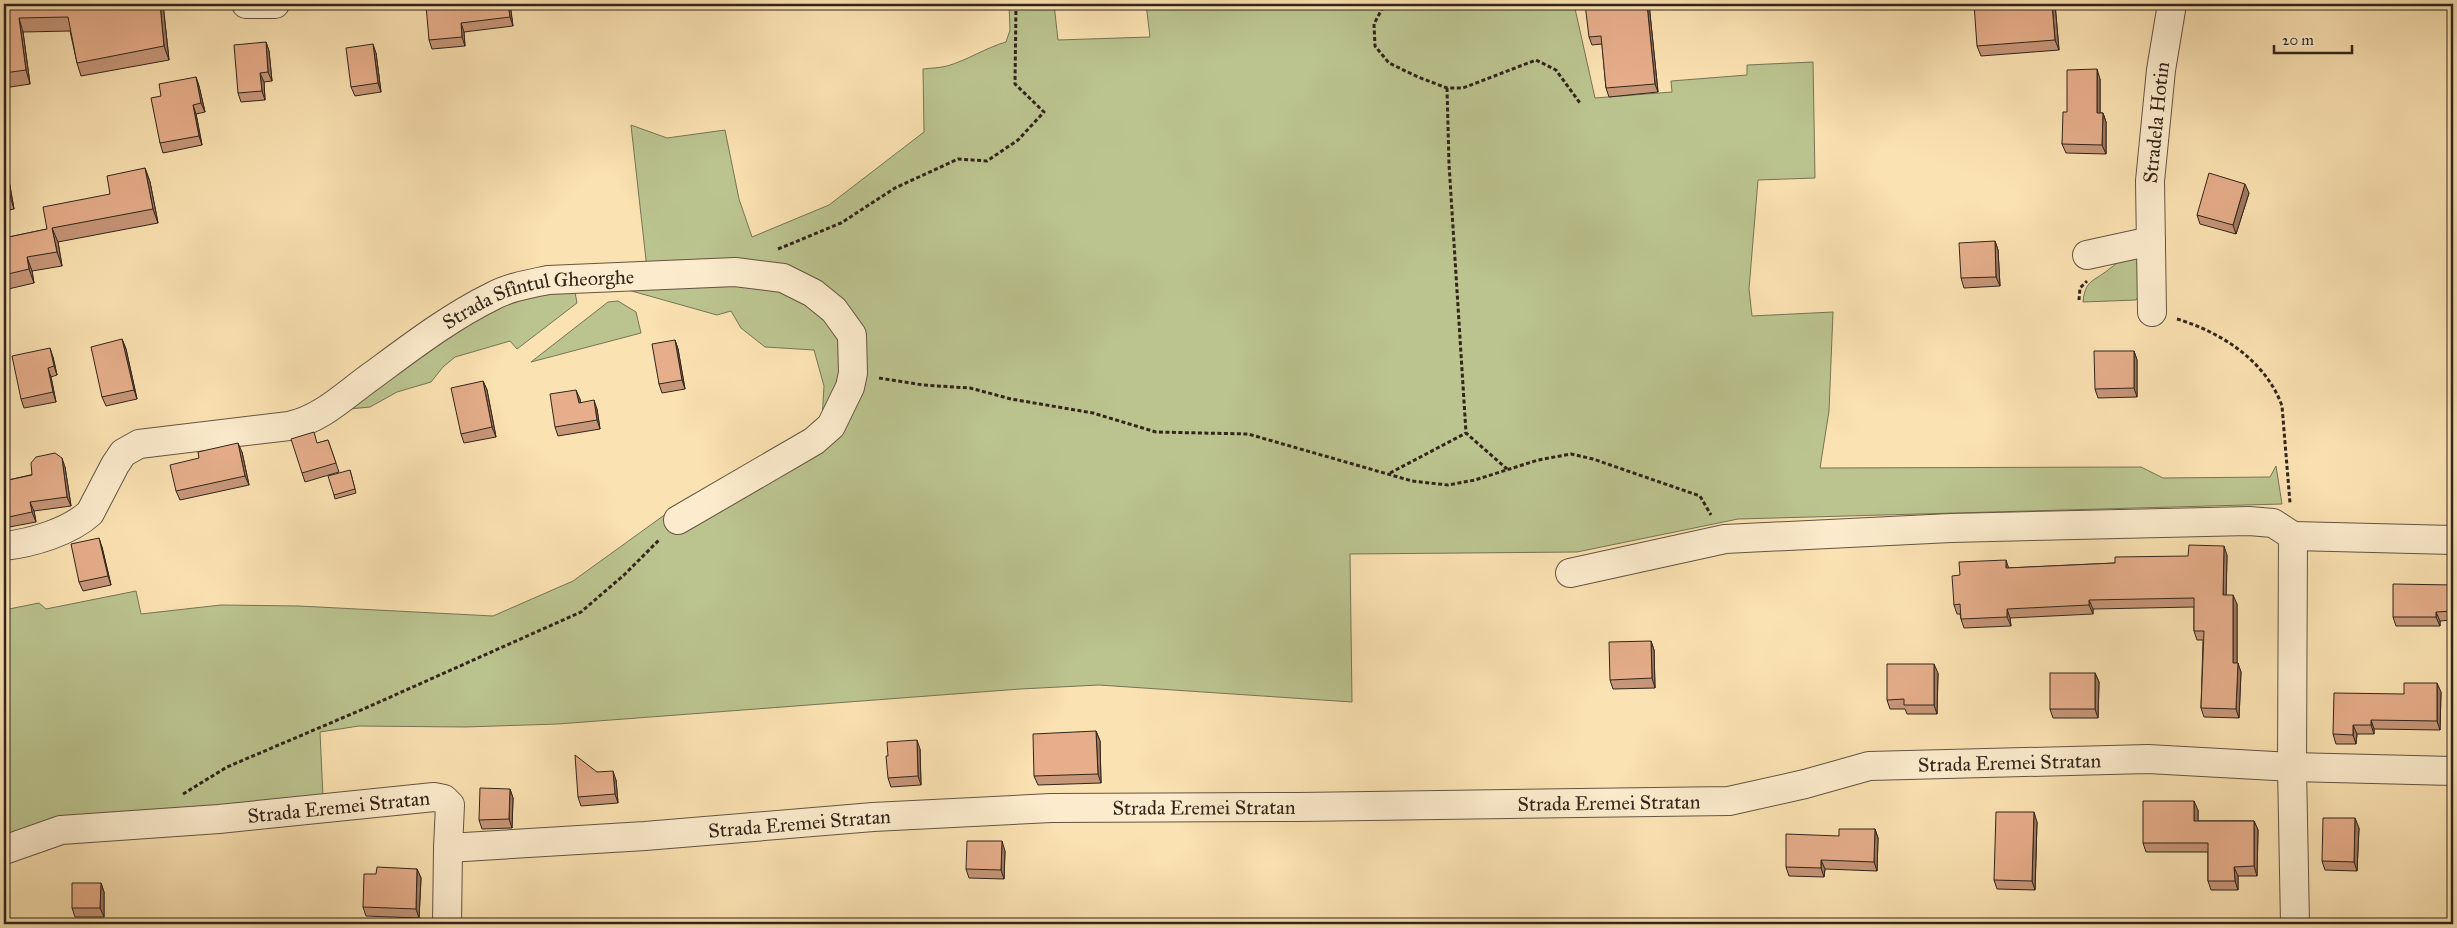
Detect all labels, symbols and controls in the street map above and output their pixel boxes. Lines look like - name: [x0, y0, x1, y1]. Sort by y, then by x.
- scale bar: [2274, 22, 2352, 54]
- text: 20 m: [2282, 31, 2314, 49]
- street label: Stradela Hotin: [2138, 60, 2174, 184]
- street label: Strada Sfîntul Gheorghe: [438, 264, 635, 334]
- street label: Strada Eremei Stratan: [1918, 748, 2102, 777]
- street label: Strada Eremei Stratan: [246, 785, 431, 828]
- street label: Strada Eremei Stratan: [1517, 789, 1701, 816]
- street label: Strada Eremei Stratan: [1112, 795, 1296, 820]
- street label: Strada Eremei Stratan: [707, 804, 892, 843]

